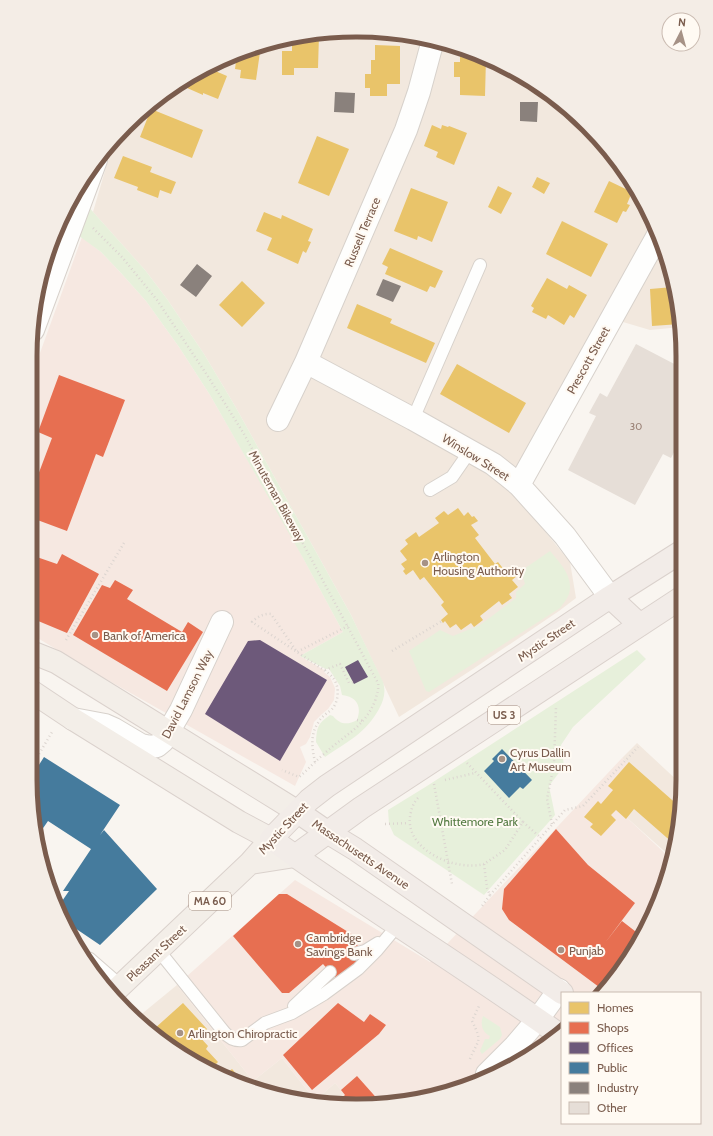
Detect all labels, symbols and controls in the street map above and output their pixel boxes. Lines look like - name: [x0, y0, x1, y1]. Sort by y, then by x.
- north arrow: [661, 12, 701, 52]
- text: N: [677, 15, 687, 29]
- street label: Russell Terrace: [341, 195, 383, 269]
- street label: Prescott Street: [563, 324, 613, 396]
- house number: 30: [630, 420, 642, 433]
- street label: Winslow Street: [439, 430, 513, 484]
- street label: Minuteman Bikeway: [246, 448, 308, 544]
- place label: Arlington Housing Authority: [433, 549, 524, 578]
- marker: Arlington Housing Authority: [420, 558, 430, 568]
- street label: Mystic Street: [514, 615, 578, 665]
- place label: Bank of America: [103, 628, 186, 643]
- marker: Bank of America: [90, 630, 100, 640]
- street label: David Lamson Way: [158, 647, 216, 741]
- road number: US 3: [488, 706, 520, 724]
- place label: Cyrus Dallin Art Museum: [510, 745, 572, 774]
- marker: Cyrus Dallin Art Museum: [497, 754, 507, 764]
- street label: Mystic Street: [255, 799, 311, 857]
- park label: Whittemore Park: [432, 814, 519, 829]
- street label: Massachusetts Avenue: [309, 816, 413, 892]
- road number: MA 60: [189, 892, 231, 910]
- street label: Pleasant Street: [123, 921, 189, 985]
- place label: Cambridge Savings Bank: [306, 930, 373, 959]
- marker: Cambridge Savings Bank: [293, 939, 303, 949]
- place label: Punjab: [569, 943, 604, 958]
- marker: Punjab: [556, 945, 566, 955]
- legend: [561, 992, 701, 1124]
- text: Homes: [597, 1000, 634, 1015]
- text: Shops: [597, 1020, 629, 1035]
- place label: Arlington Chiropractic: [188, 1026, 298, 1041]
- marker: Arlington Chiropractic: [175, 1028, 185, 1038]
- text: Offices: [597, 1040, 633, 1055]
- text: Public: [597, 1060, 628, 1075]
- text: Industry: [597, 1080, 638, 1095]
- text: Other: [597, 1100, 627, 1115]

